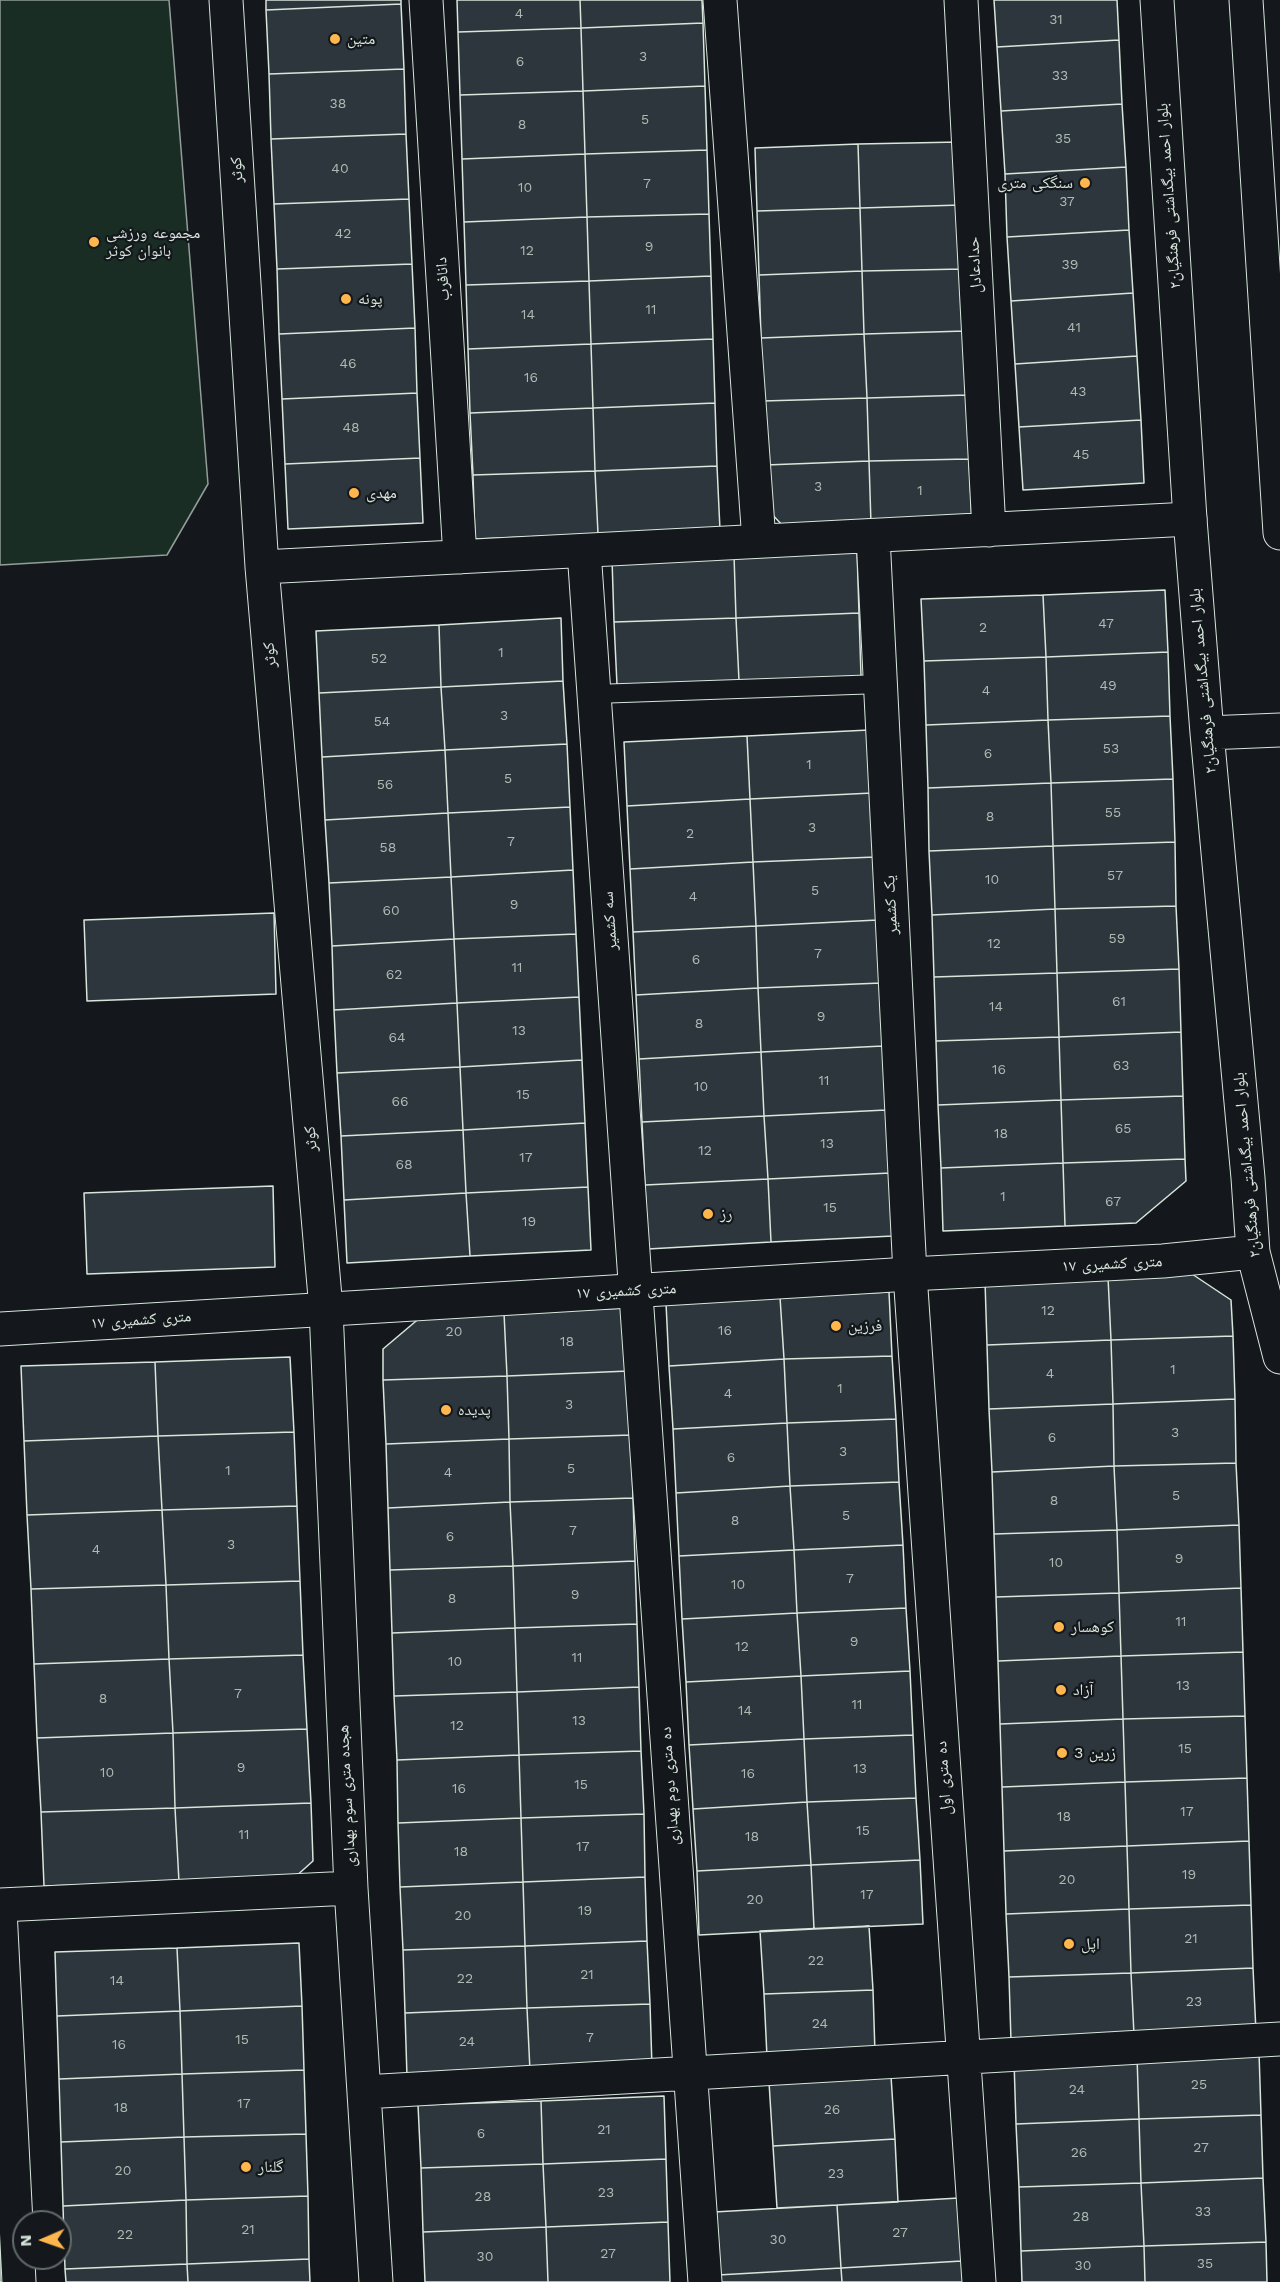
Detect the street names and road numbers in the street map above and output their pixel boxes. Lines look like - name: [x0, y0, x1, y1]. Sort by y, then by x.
- street label: بلوار احمد بیگداشتی فرهنگیان۲: [1153, 102, 1185, 290]
- street label: کوثر: [227, 156, 247, 184]
- street label: حدادعادل: [964, 236, 986, 294]
- street label: دانافرب: [432, 256, 454, 302]
- street label: بلوار احمد بیگداشتی فرهنگیان۲: [1185, 587, 1221, 775]
- street label: کوثر: [259, 641, 281, 669]
- street label: یک کشمیر: [880, 875, 902, 935]
- street label: سه کشمیر: [598, 891, 622, 951]
- street label: بلوار احمد بیگداشتی فرهنگیان۲: [1229, 1071, 1265, 1259]
- street label: کوثر: [300, 1125, 322, 1153]
- street label: ۱۷ متری کشمیری: [1061, 1252, 1163, 1276]
- street label: ۱۷ متری کشمیری: [575, 1279, 677, 1303]
- street label: ۱۷ متری کشمیری: [90, 1307, 192, 1333]
- street label: هجده متری سوم بهداری: [334, 1724, 360, 1868]
- street label: ده متری دوم بهداری: [656, 1726, 684, 1846]
- street label: ده متری اول: [932, 1740, 956, 1816]

